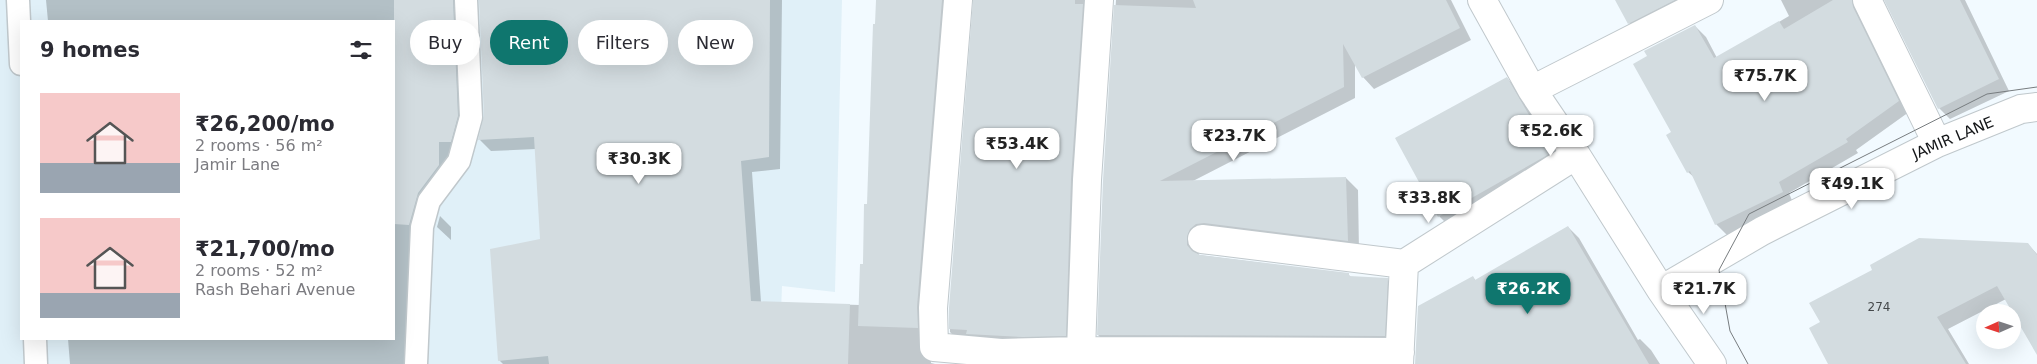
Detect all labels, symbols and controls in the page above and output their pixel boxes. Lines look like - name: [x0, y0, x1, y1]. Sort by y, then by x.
- chip: Buy: [410, 20, 480, 65]
- chip: Rent: [490, 20, 568, 65]
- chip: Filters: [578, 20, 668, 65]
- chip: New: [678, 20, 753, 65]
- icon: filters: [347, 36, 375, 64]
- text: 9 homes: [40, 38, 140, 62]
- pin: ₹75.7K: [1724, 59, 1806, 102]
- text: ₹75.7K: [1733, 66, 1797, 85]
- text: ₹26,200/mo: [195, 112, 335, 136]
- icon: home: [80, 113, 140, 173]
- street label: JAMIR LANE: [1909, 113, 1996, 164]
- pin: ₹52.6K: [1510, 114, 1592, 157]
- pin: ₹23.7K: [1193, 120, 1275, 162]
- text: ₹52.6K: [1519, 121, 1583, 140]
- text: ₹23.7K: [1202, 126, 1266, 145]
- pin: ₹53.4K: [976, 128, 1058, 170]
- text: ₹53.4K: [985, 134, 1049, 153]
- text: 2 rooms · 56 m²: [195, 136, 323, 155]
- pin: ₹30.3K: [598, 142, 680, 185]
- text: ₹30.3K: [607, 149, 671, 168]
- text: Jamir Lane: [195, 155, 280, 174]
- pin: ₹49.1K: [1811, 168, 1893, 210]
- text: ₹49.1K: [1820, 174, 1884, 193]
- pin: ₹33.8K: [1388, 182, 1470, 224]
- text: ₹33.8K: [1397, 188, 1461, 207]
- text: ₹21,700/mo: [195, 237, 335, 261]
- icon: home: [80, 238, 140, 298]
- text: 2 rooms · 52 m²: [195, 261, 323, 280]
- pin: ₹26.2K: [1487, 272, 1569, 315]
- pin: ₹21.7K: [1663, 272, 1745, 315]
- text: ₹26.2K: [1496, 279, 1560, 298]
- text: ₹21.7K: [1672, 279, 1736, 298]
- text: Rash Behari Avenue: [195, 280, 355, 299]
- house number: 274: [1868, 300, 1890, 314]
- north arrow: [1976, 304, 2021, 349]
- map controls: [1976, 304, 2021, 349]

